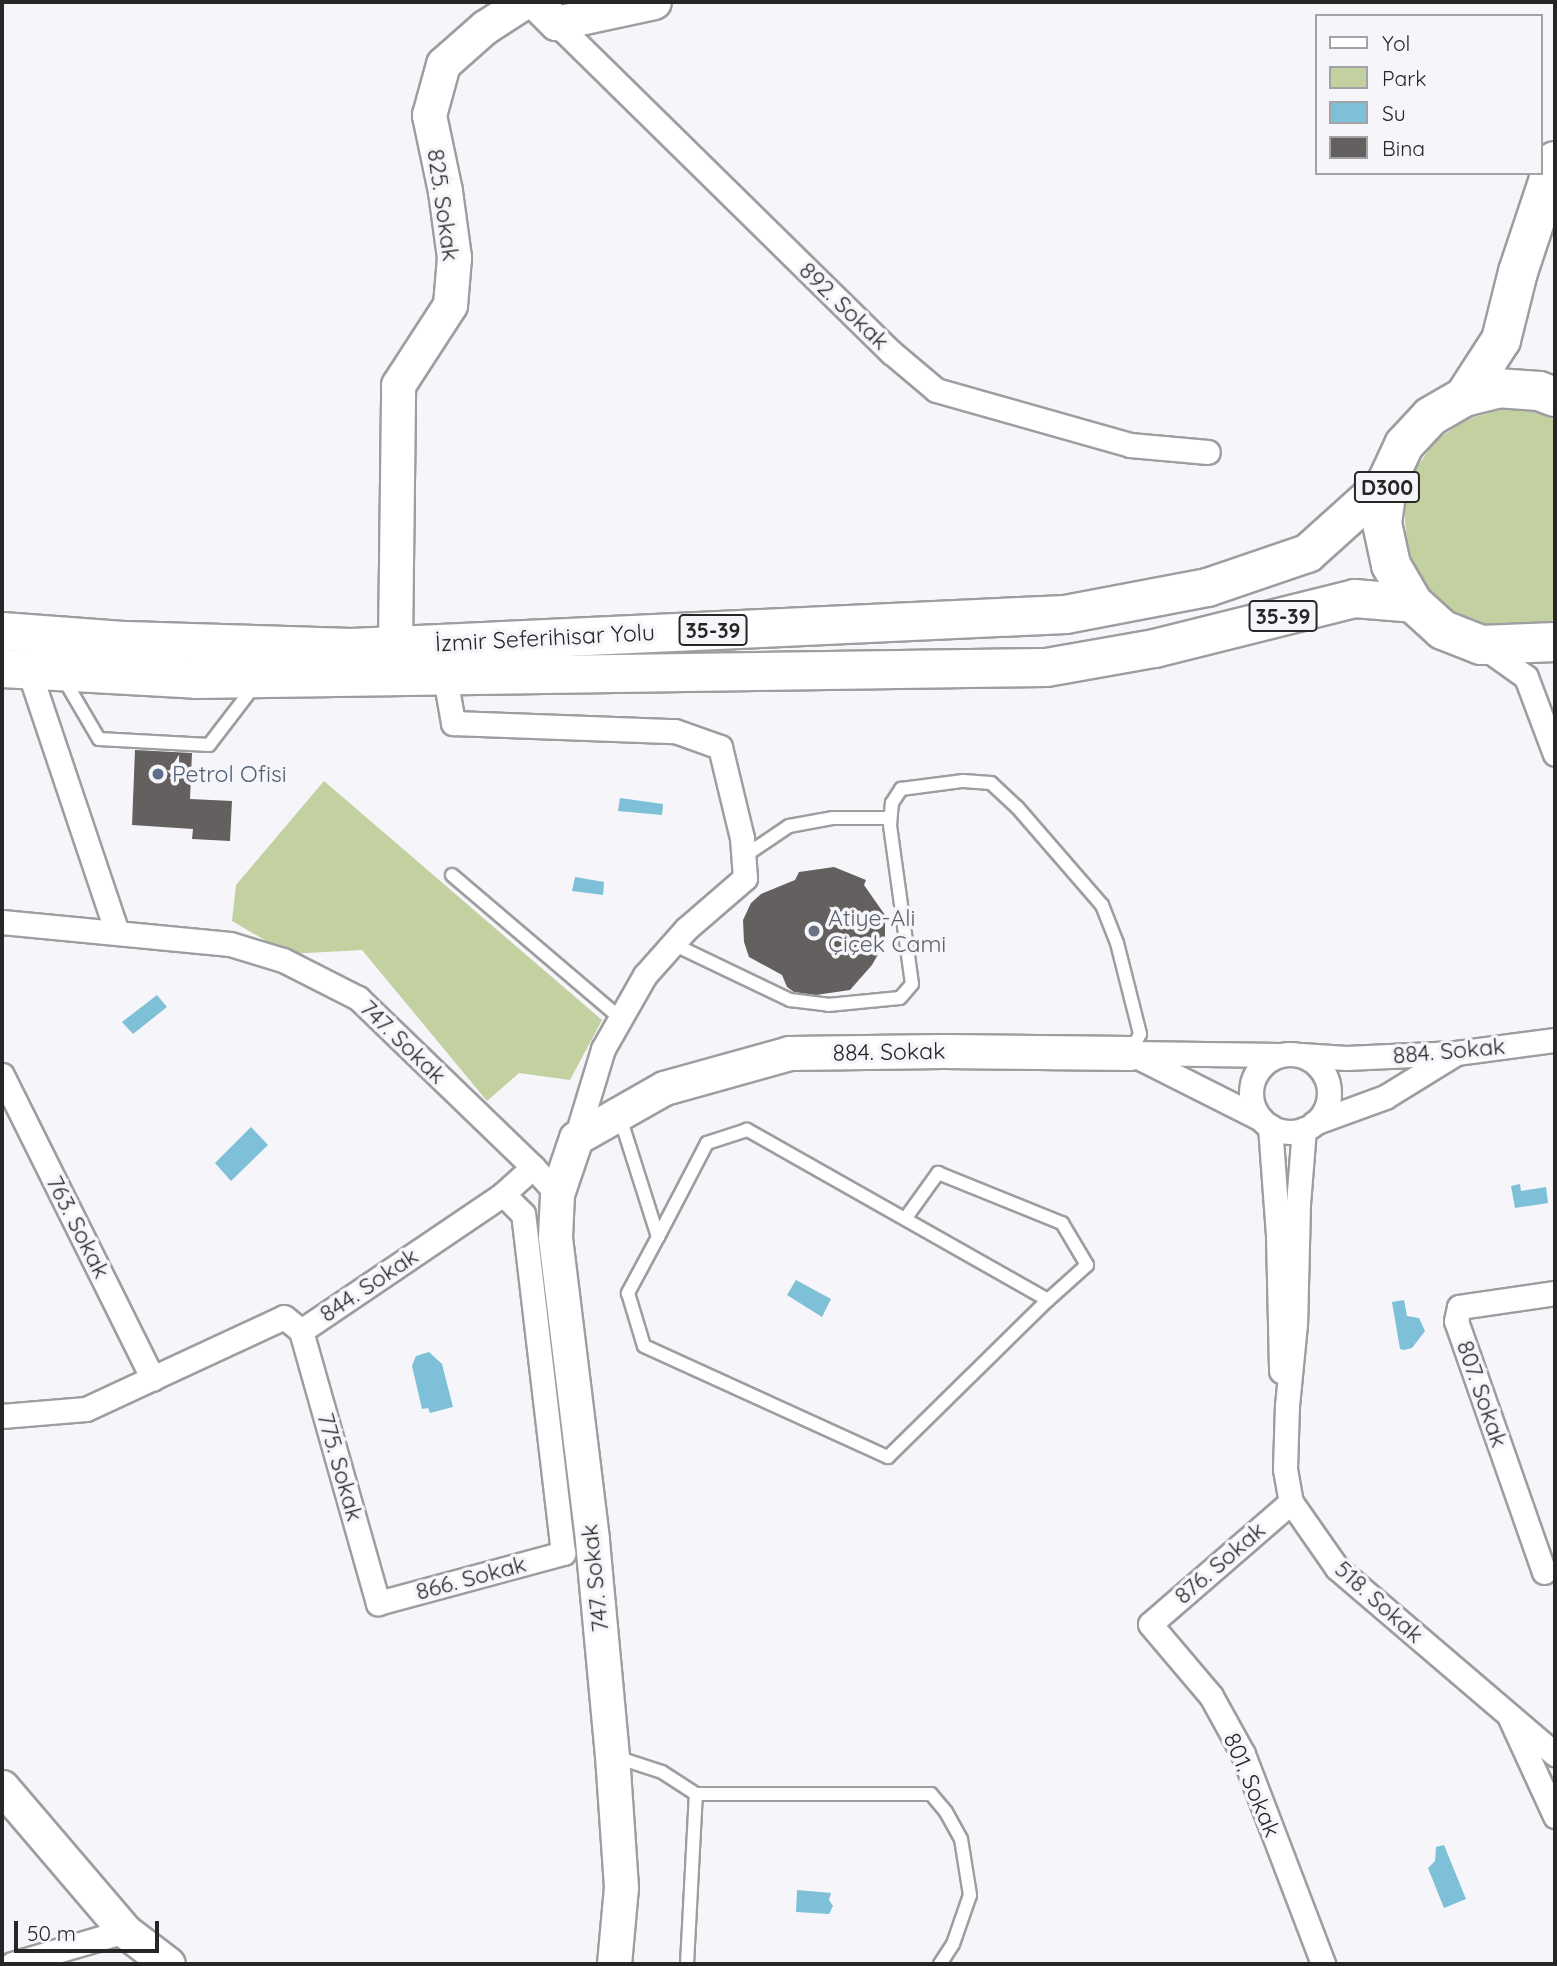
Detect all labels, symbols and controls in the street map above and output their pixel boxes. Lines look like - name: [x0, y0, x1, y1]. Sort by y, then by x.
- legend: [1316, 14, 1543, 175]
- text: Yol: [1382, 30, 1410, 56]
- text: Park: [1382, 65, 1426, 91]
- text: Su: [1382, 100, 1406, 126]
- text: Bina: [1382, 135, 1425, 161]
- street label: 825. Sokak: [421, 147, 465, 263]
- street label: 892. Sokak: [794, 257, 894, 355]
- road number: D300: [1354, 470, 1420, 504]
- road number: 35-39: [1248, 598, 1318, 634]
- road number: 35-39: [678, 612, 748, 648]
- street label: İzmir Seferihisar Yolu: [434, 618, 656, 658]
- place label: Petrol Ofisi: [172, 760, 287, 788]
- marker: Petrol Ofisi: [150, 766, 166, 782]
- place label: Atiye-Ali Çiçek Cami: [828, 904, 946, 958]
- marker: Atiye-Ali Çiçek Cami: [806, 923, 822, 939]
- street label: 747. Sokak: [354, 994, 452, 1090]
- street label: 884. Sokak: [1392, 1032, 1506, 1070]
- street label: 884. Sokak: [832, 1037, 946, 1067]
- street label: 763. Sokak: [40, 1171, 116, 1283]
- street label: 844. Sokak: [315, 1242, 423, 1328]
- street label: 807. Sokak: [1451, 1337, 1513, 1451]
- street label: 775. Sokak: [311, 1410, 369, 1524]
- street label: 876. Sokak: [1169, 1516, 1271, 1610]
- street label: 747. Sokak: [576, 1523, 614, 1633]
- street label: 866. Sokak: [413, 1550, 529, 1606]
- street label: 518. Sokak: [1329, 1555, 1429, 1649]
- street label: 801. Sokak: [1218, 1729, 1286, 1841]
- scale bar: [18, 1906, 163, 1950]
- text: 50 m: [27, 1920, 76, 1946]

